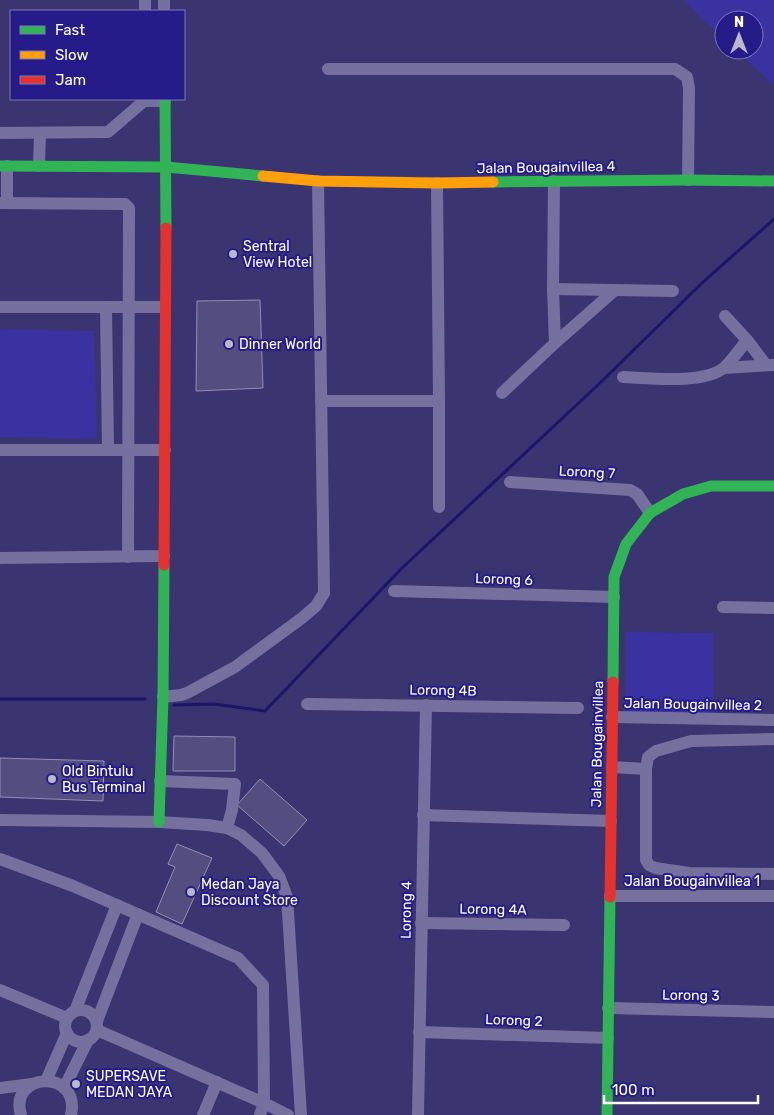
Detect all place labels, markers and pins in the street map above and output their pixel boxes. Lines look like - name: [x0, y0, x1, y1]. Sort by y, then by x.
- place label: Sentral View Hotel: [243, 238, 312, 271]
- marker: Sentral View Hotel: [227, 248, 239, 260]
- place label: Dinner World: [239, 336, 321, 353]
- marker: Dinner World: [223, 338, 235, 350]
- place label: Old Bintulu Bus Terminal: [62, 763, 145, 796]
- marker: Old Bintulu Bus Terminal: [46, 773, 58, 785]
- place label: Medan Jaya Discount Store: [201, 876, 298, 909]
- marker: Medan Jaya Discount Store: [185, 886, 197, 898]
- place label: SUPERSAVE MEDAN JAYA: [86, 1068, 173, 1101]
- marker: SUPERSAVE MEDAN JAYA: [70, 1078, 82, 1090]

